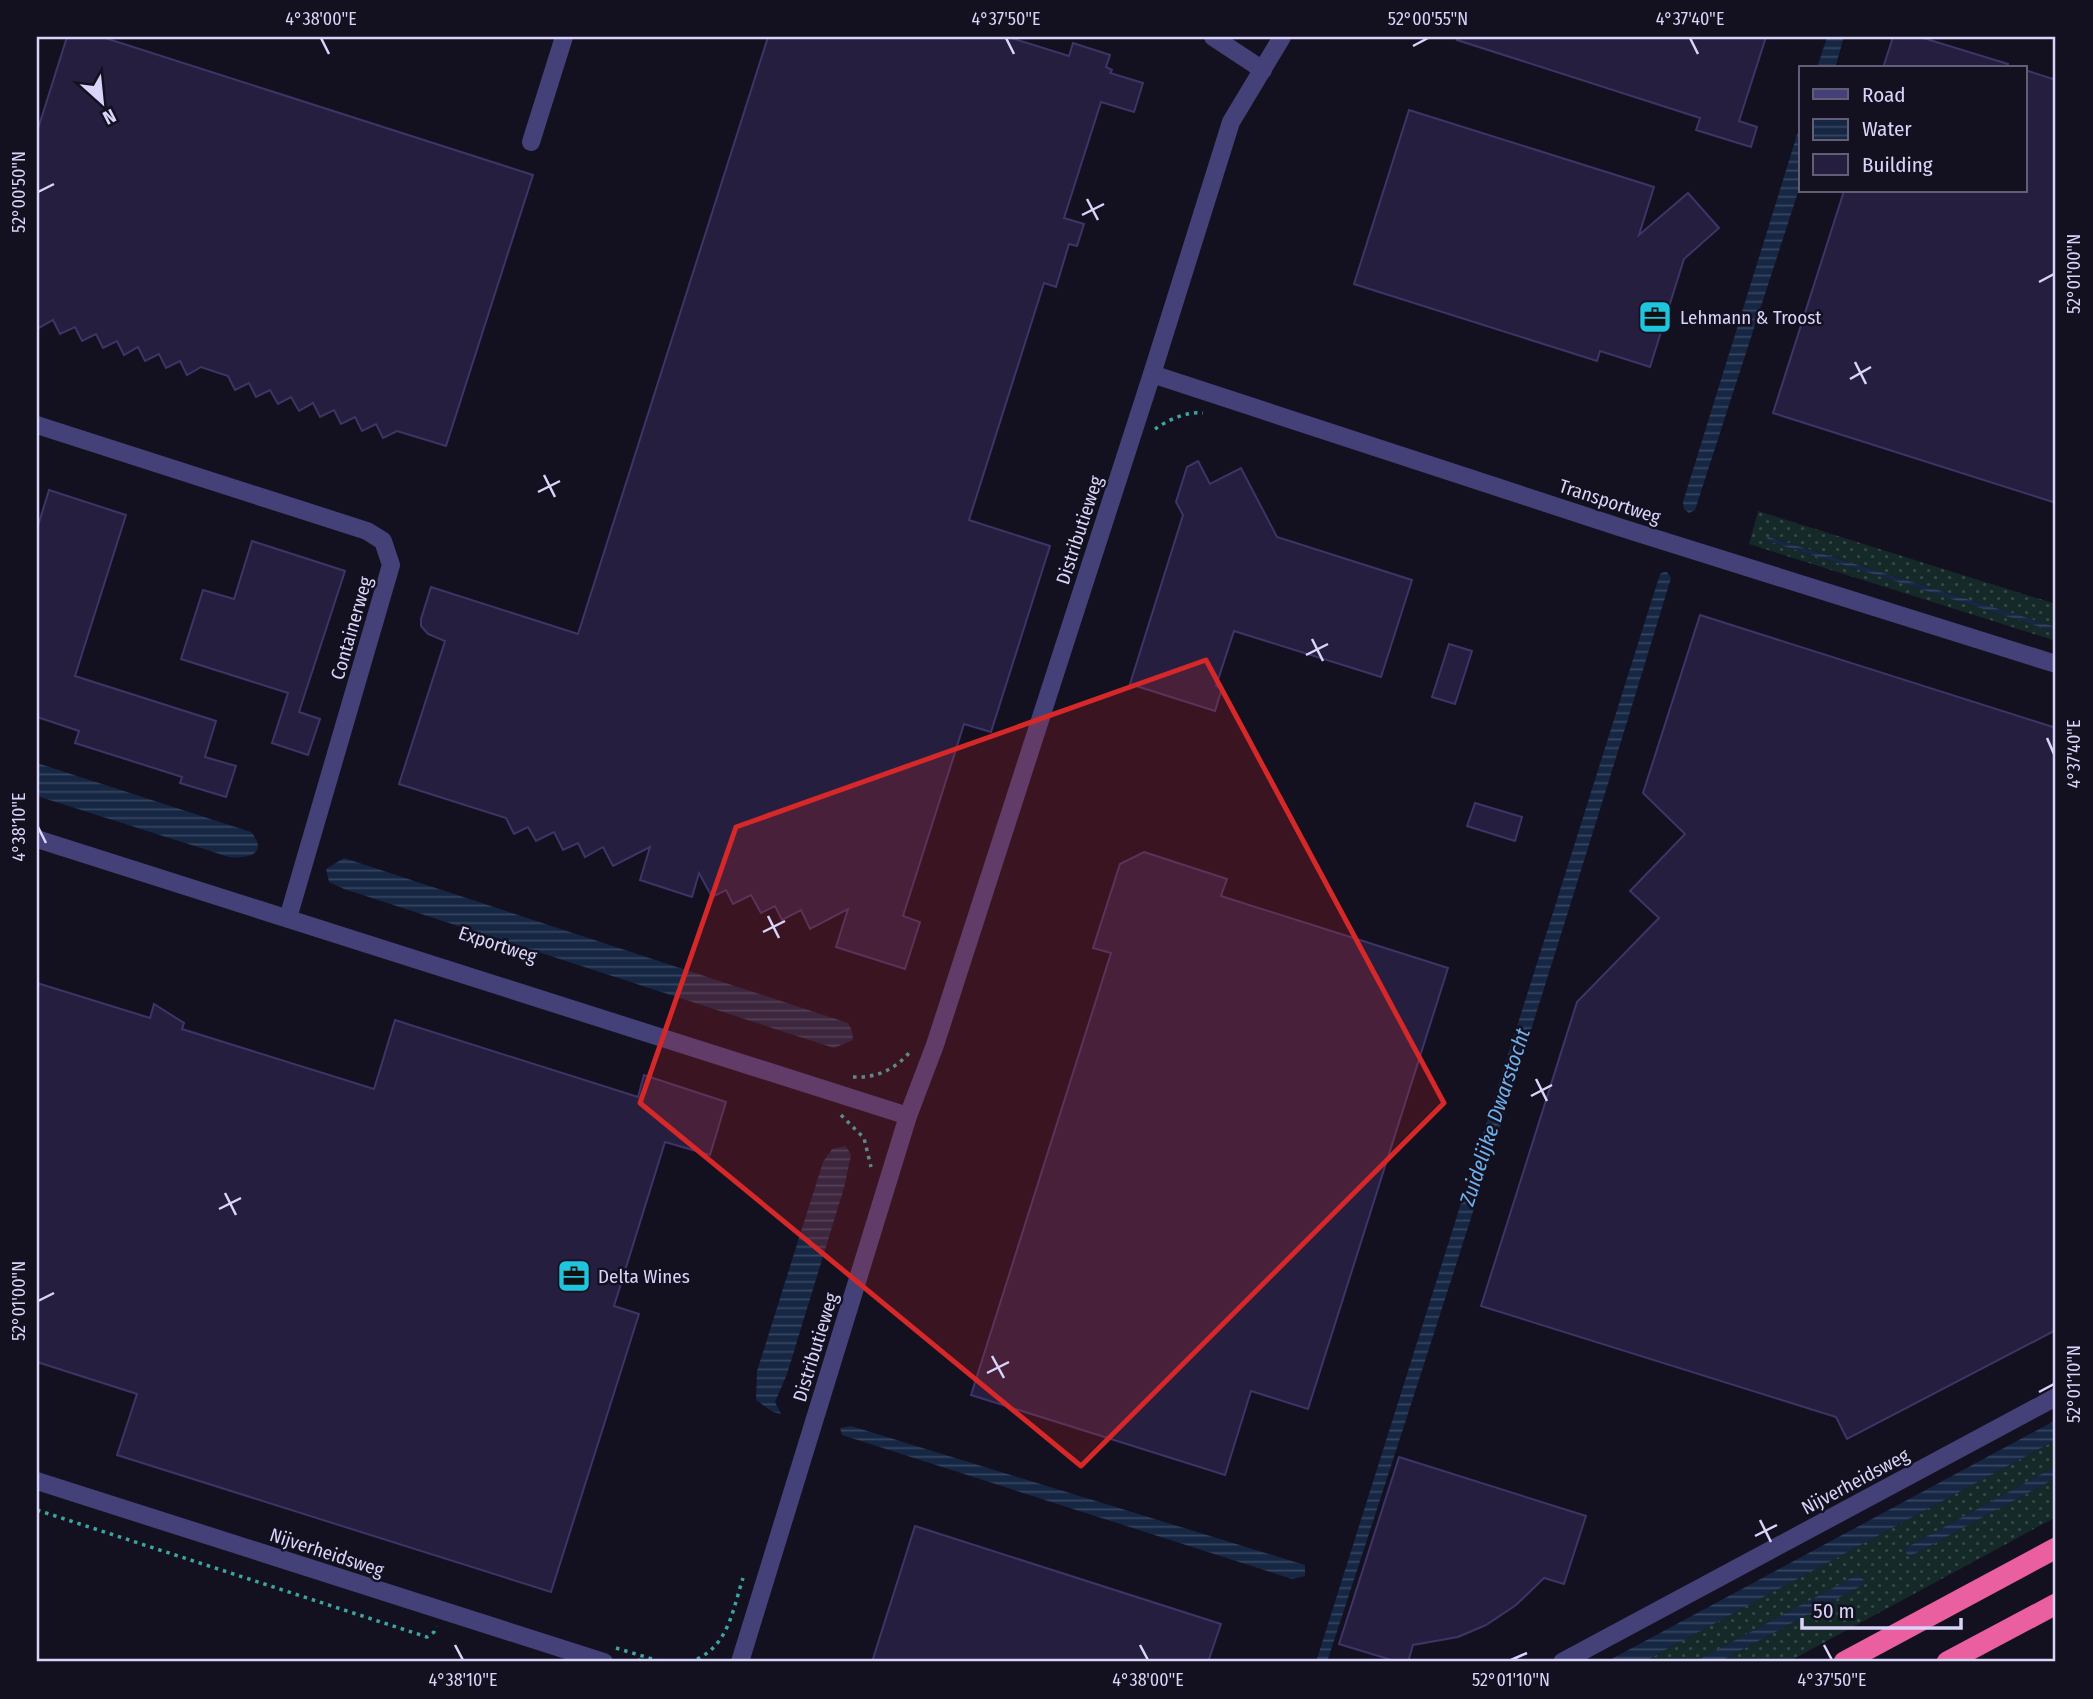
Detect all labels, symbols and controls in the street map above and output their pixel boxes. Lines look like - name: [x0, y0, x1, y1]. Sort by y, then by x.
- text: 4°38'00"E: [285, 8, 357, 30]
- text: 4°37'50"E: [972, 8, 1040, 30]
- text: 52°00'55"N: [1388, 8, 1468, 30]
- text: 4°37'40"E: [1656, 8, 1724, 30]
- north arrow: [66, 66, 136, 136]
- legend: [1799, 66, 2026, 192]
- text: Road: [1862, 82, 1906, 108]
- text: N: [99, 104, 120, 130]
- text: Water: [1862, 116, 1912, 142]
- text: 52°00'50"N: [8, 151, 30, 233]
- text: Building: [1862, 152, 1933, 178]
- text: 52°01'00"N: [2063, 234, 2085, 314]
- office icon: Lehmann & Troost: [1636, 298, 1674, 336]
- place label: Lehmann & Troost: [1680, 306, 1822, 329]
- street label: Distributieweg: [1051, 473, 1108, 587]
- street label: Transportweg: [1556, 474, 1664, 529]
- street label: Containerweg: [326, 574, 377, 682]
- text: 4°37'40"E: [2063, 720, 2085, 788]
- text: 4°38'10"E: [8, 792, 30, 862]
- street label: Exportweg: [456, 921, 540, 968]
- water label: Zuidelijke Dwarstocht: [1454, 1025, 1536, 1210]
- office icon: Delta Wines: [555, 1257, 593, 1295]
- text: 52°01'00"N: [8, 1261, 30, 1341]
- place label: Delta Wines: [598, 1265, 690, 1288]
- street label: Distributieweg: [788, 1290, 843, 1404]
- text: 52°01'10"N: [2063, 1345, 2085, 1423]
- street label: Nijverheidsweg: [1797, 1443, 1913, 1519]
- street label: Nijverheidsweg: [267, 1523, 387, 1582]
- scale bar: [1802, 1587, 1962, 1631]
- text: 50 m: [1813, 1598, 1855, 1624]
- text: 4°38'10"E: [428, 1669, 498, 1691]
- text: 4°38'00"E: [1112, 1669, 1184, 1691]
- text: 52°01'10"N: [1472, 1669, 1550, 1691]
- text: 4°37'50"E: [1798, 1669, 1866, 1691]

